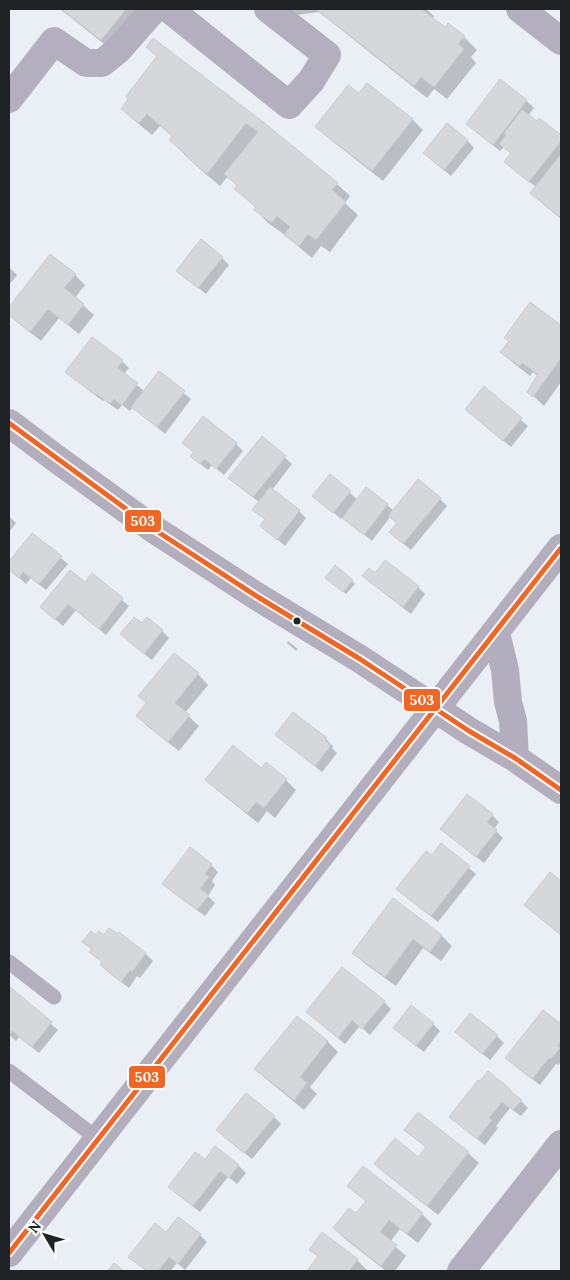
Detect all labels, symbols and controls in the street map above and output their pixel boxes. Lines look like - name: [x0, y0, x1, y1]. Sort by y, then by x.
- line badge: 503: [124, 509, 162, 533]
- text: 503: [131, 512, 155, 530]
- unlabelled marker: [292, 616, 302, 626]
- line badge: 503: [403, 688, 441, 712]
- text: 503: [410, 691, 434, 709]
- line badge: 503: [128, 1065, 166, 1089]
- text: 503: [135, 1068, 159, 1086]
- north arrow: [20, 1210, 70, 1260]
- text: N: [24, 1217, 45, 1237]

